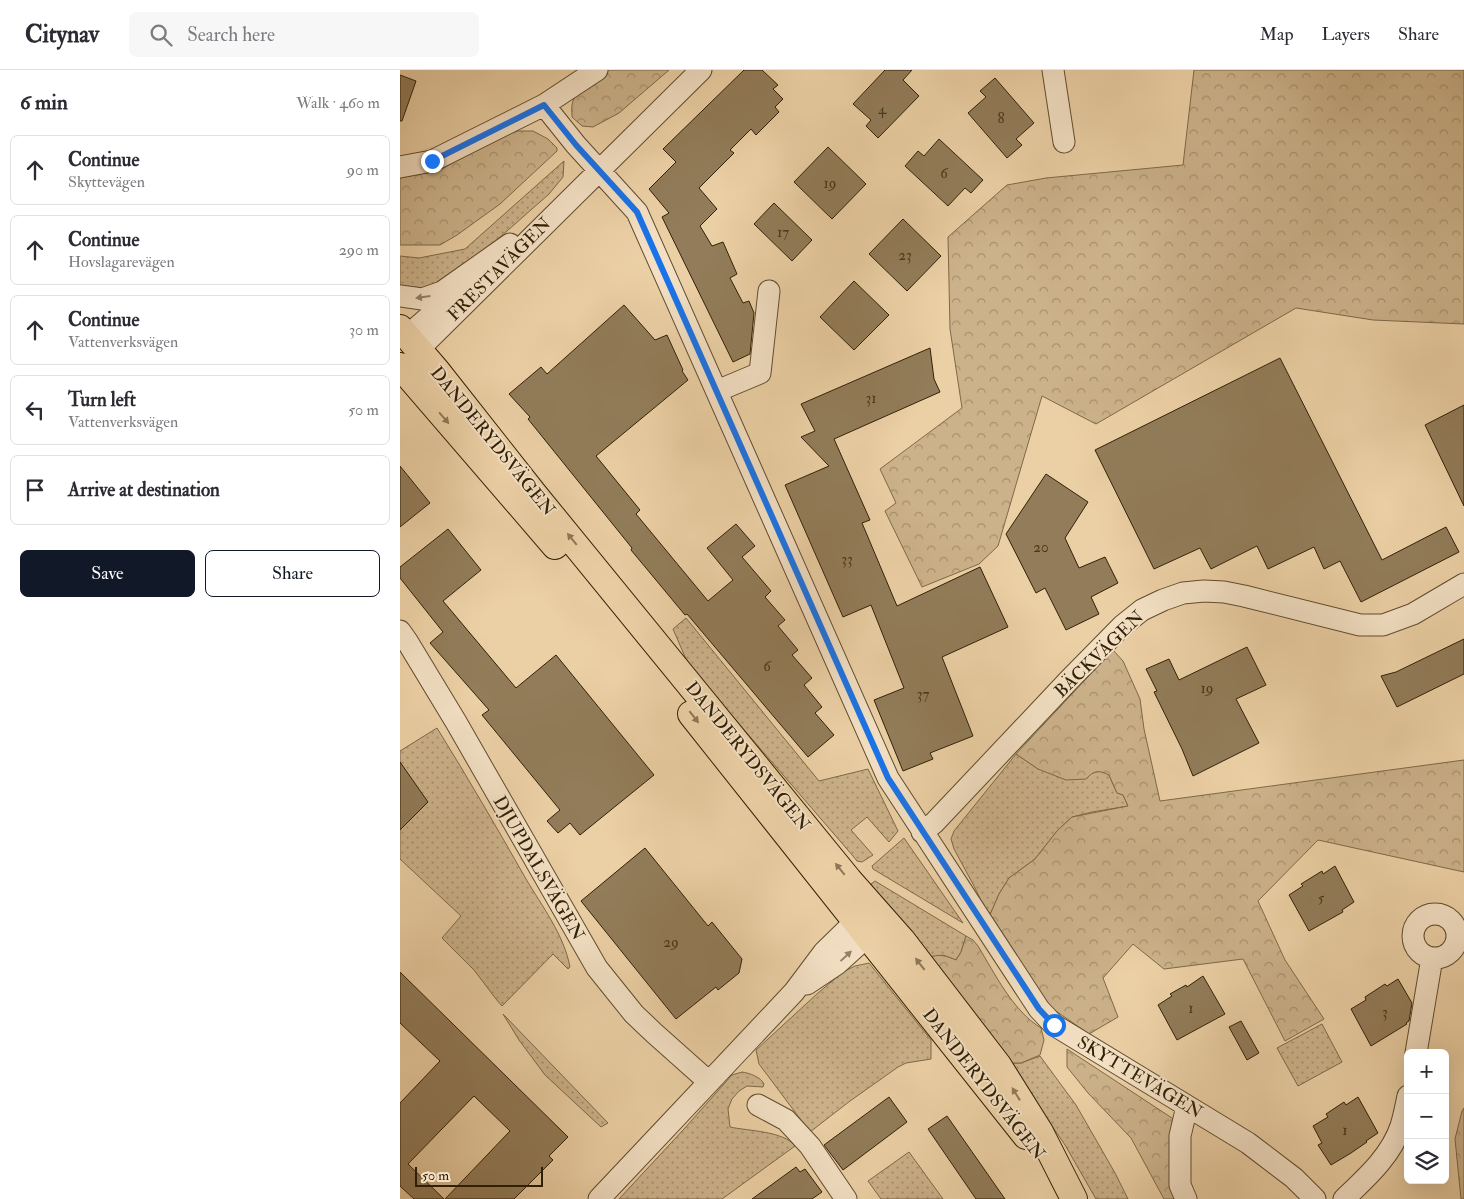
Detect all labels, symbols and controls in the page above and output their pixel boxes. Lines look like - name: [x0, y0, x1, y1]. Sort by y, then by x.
- search box: [129, 12, 479, 57]
- text: Citynav: [25, 19, 99, 50]
- icon: search: [147, 21, 175, 49]
- text: Search here: [187, 23, 275, 47]
- text: Map: [1260, 23, 1294, 46]
- text: Layers: [1322, 23, 1370, 46]
- text: Share: [1398, 23, 1439, 46]
- text: 6 min: [20, 89, 68, 116]
- text: Walk · 460 m: [296, 93, 380, 113]
- house number: 4: [878, 100, 887, 119]
- house number: 8: [997, 109, 1005, 128]
- text: Continue: [68, 148, 139, 172]
- route end: [421, 150, 444, 173]
- icon: ahead: [21, 156, 49, 184]
- text: 90 m: [347, 160, 379, 180]
- house number: 6: [940, 164, 949, 183]
- text: Skyttevägen: [68, 172, 145, 192]
- house number: 19: [824, 174, 836, 193]
- street label: FRESTAVÄGEN: [443, 213, 556, 326]
- house number: 17: [777, 223, 789, 242]
- text: Continue: [68, 228, 139, 252]
- icon: ahead: [21, 236, 49, 264]
- text: 290 m: [339, 240, 379, 260]
- house number: 23: [898, 246, 912, 265]
- text: Hovslagarevägen: [68, 252, 175, 272]
- one-way arrow: [415, 293, 431, 301]
- text: Continue: [68, 308, 139, 332]
- icon: ahead: [21, 316, 49, 344]
- text: 30 m: [349, 320, 379, 340]
- text: Vattenverksvägen: [68, 332, 178, 352]
- street label: DANDERYDSVÄGEN: [425, 362, 560, 521]
- text: Turn left: [68, 388, 136, 412]
- house number: 31: [865, 389, 877, 408]
- icon: left: [21, 396, 49, 424]
- text: 50 m: [348, 400, 379, 420]
- text: Vattenverksvägen: [68, 412, 178, 432]
- one-way arrow: [438, 412, 449, 424]
- icon: arrive: [21, 476, 49, 504]
- text: Arrive at destination: [68, 478, 220, 502]
- one-way arrow: [566, 533, 577, 546]
- house number: 20: [1033, 538, 1049, 557]
- button: Save: [20, 550, 195, 597]
- button: Share: [205, 550, 380, 597]
- house number: 33: [841, 550, 853, 569]
- street label: BÄCKVÄGEN: [1050, 606, 1149, 703]
- house number: 6: [763, 657, 772, 676]
- street label: DANDERYDSVÄGEN: [680, 677, 815, 836]
- house number: 19: [1201, 679, 1213, 698]
- house number: 37: [917, 685, 929, 704]
- one-way arrow: [688, 711, 699, 724]
- street label: DJUPDALSVÄGEN: [488, 792, 589, 945]
- one-way arrow: [835, 862, 846, 875]
- house number: 5: [1318, 889, 1325, 908]
- house number: 29: [663, 933, 679, 952]
- one-way arrow: [840, 950, 852, 962]
- one-way arrow: [915, 957, 925, 971]
- house number: 1: [1188, 999, 1194, 1018]
- house number: 3: [1382, 1003, 1388, 1022]
- street label: DANDERYDSVÄGEN: [917, 1004, 1050, 1165]
- route start: [1043, 1014, 1066, 1037]
- street label: SKYTTEVÄGEN: [1073, 1031, 1207, 1124]
- map controls: [1404, 1049, 1449, 1184]
- button: +: [1404, 1049, 1449, 1094]
- one-way arrow: [1012, 1088, 1021, 1101]
- button: −: [1404, 1094, 1449, 1139]
- house number: 1: [1342, 1121, 1348, 1140]
- button: layers: [1404, 1139, 1449, 1184]
- scale bar: [415, 1164, 542, 1187]
- text: 50 m: [422, 1167, 449, 1184]

